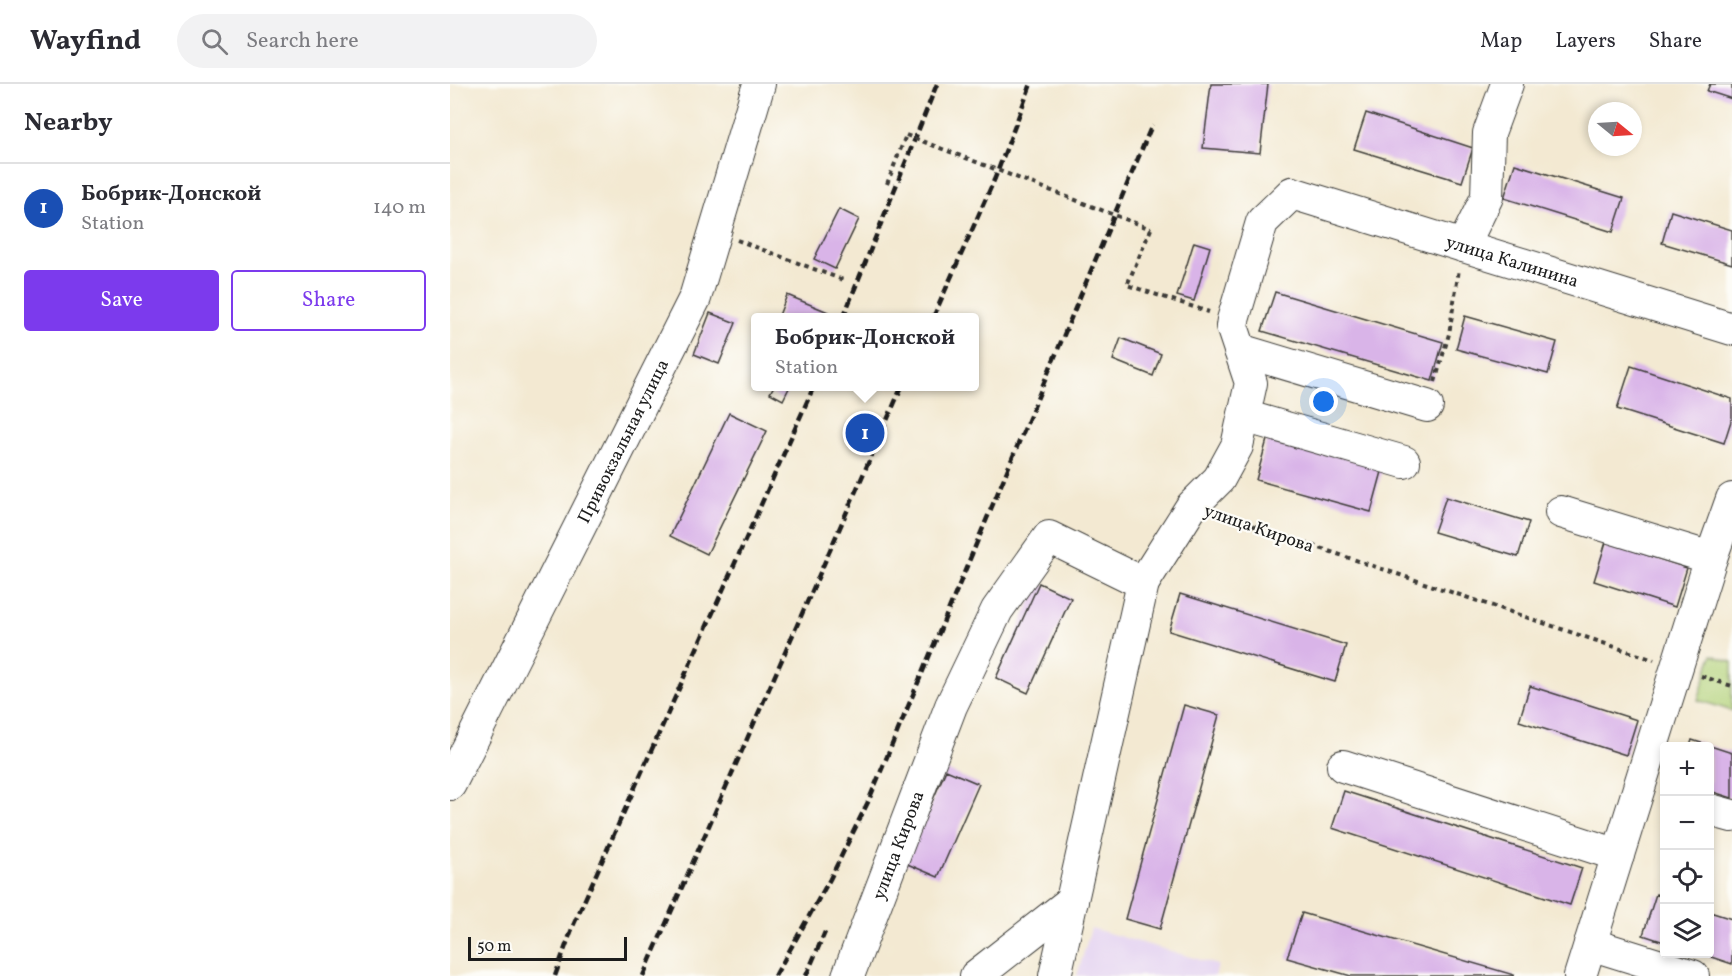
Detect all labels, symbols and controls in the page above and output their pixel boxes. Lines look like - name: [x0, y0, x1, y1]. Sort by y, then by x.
- search box: [177, 14, 597, 68]
- text: Wayfind: [30, 22, 141, 61]
- icon: search: [198, 25, 231, 58]
- text: Search here: [246, 26, 359, 57]
- text: Map: [1480, 27, 1522, 56]
- text: Layers: [1555, 27, 1616, 56]
- text: Share: [1649, 27, 1702, 56]
- north arrow: [1588, 102, 1642, 156]
- text: Nearby: [24, 105, 113, 141]
- text: Бобрик-Донской: [81, 179, 261, 210]
- text: 1: [39, 194, 48, 222]
- text: 140 m: [373, 194, 426, 222]
- text: Station: [81, 210, 144, 238]
- street label: улица Калинина: [1442, 230, 1581, 295]
- button: Save: [24, 270, 219, 331]
- button: Share: [231, 270, 426, 331]
- popup: [751, 313, 979, 391]
- text: Бобрик-Донской: [775, 323, 955, 354]
- text: Station: [775, 354, 838, 382]
- street label: Привокзальная улица: [572, 355, 676, 528]
- your location: [1309, 387, 1338, 416]
- pin: 1: [846, 410, 884, 456]
- street label: улица Кирова: [1200, 499, 1317, 560]
- map controls: [1660, 742, 1714, 958]
- button: +: [1660, 742, 1714, 796]
- street label: улица Кирова: [867, 788, 931, 904]
- button: −: [1660, 796, 1714, 850]
- button: locate: [1660, 850, 1714, 904]
- button: layers: [1660, 904, 1714, 958]
- scale bar: [468, 934, 627, 962]
- text: 50 m: [477, 936, 511, 958]

